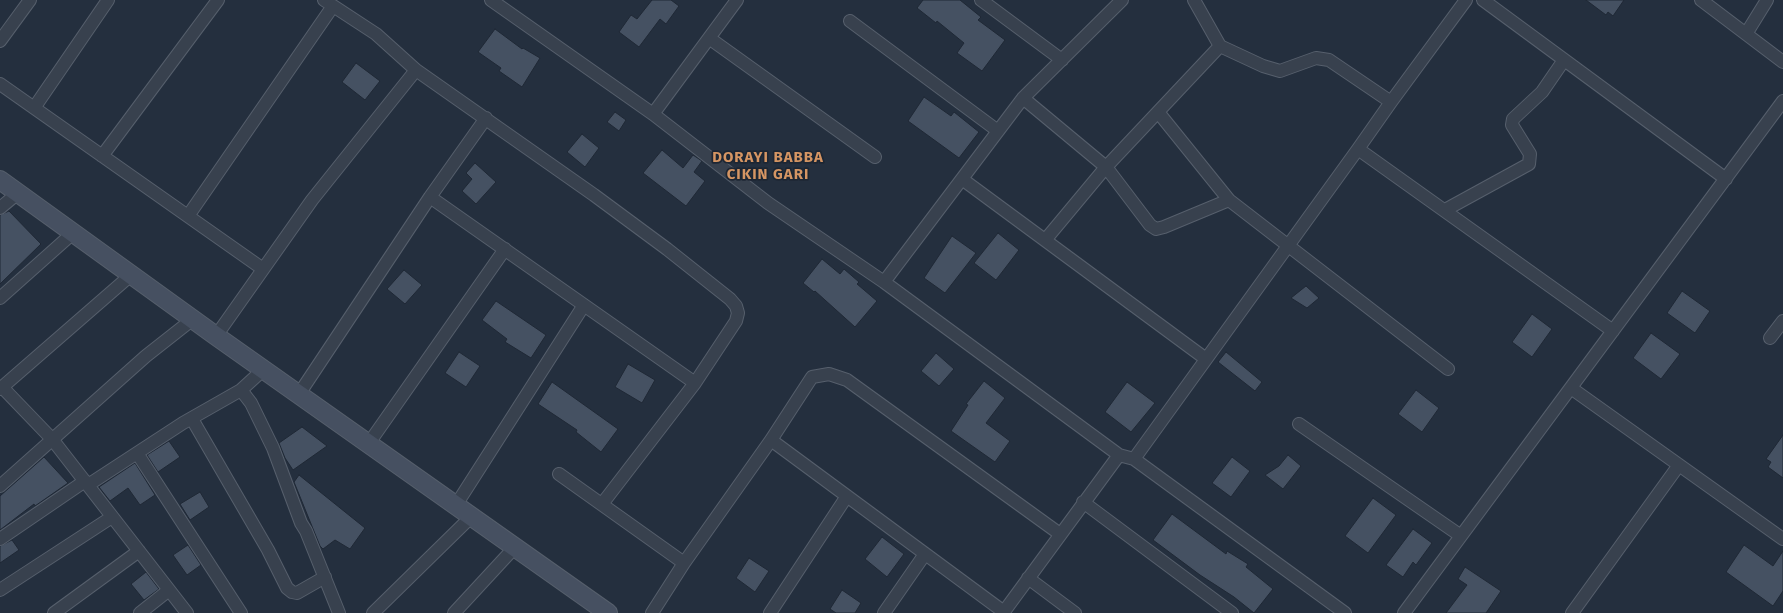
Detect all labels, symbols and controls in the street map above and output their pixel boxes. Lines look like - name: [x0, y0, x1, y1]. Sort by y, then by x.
- district label: DORAYI BABBA CIKIN GARI: [712, 149, 824, 184]

